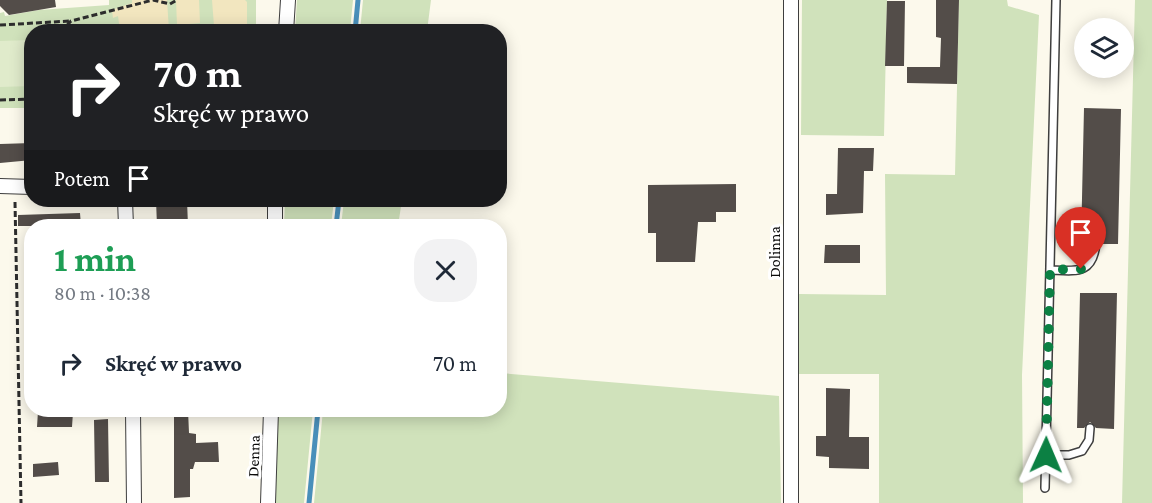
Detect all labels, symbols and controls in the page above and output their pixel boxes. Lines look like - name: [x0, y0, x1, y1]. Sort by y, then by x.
- map controls: [1074, 18, 1134, 78]
- button: layers: [1074, 18, 1134, 78]
- icon: right: [54, 48, 132, 126]
- text: 70 m: [153, 49, 242, 96]
- text: Skręć w prawo: [153, 98, 309, 128]
- icon: arrive: [122, 162, 155, 195]
- text: Potem: [54, 166, 110, 191]
- pin: [1055, 207, 1106, 269]
- icon: arrive: [1064, 216, 1097, 249]
- street label: Dolinna: [766, 226, 783, 278]
- text: 1 min: [54, 239, 136, 279]
- button: close: [414, 239, 477, 302]
- text: 80 m · 10:38: [54, 282, 151, 304]
- icon: right: [54, 347, 87, 380]
- text: Skręć w prawo: [105, 351, 242, 376]
- text: 70 m: [433, 351, 477, 376]
- position arrow: [1014, 423, 1078, 487]
- street label: Denna: [244, 434, 263, 477]

